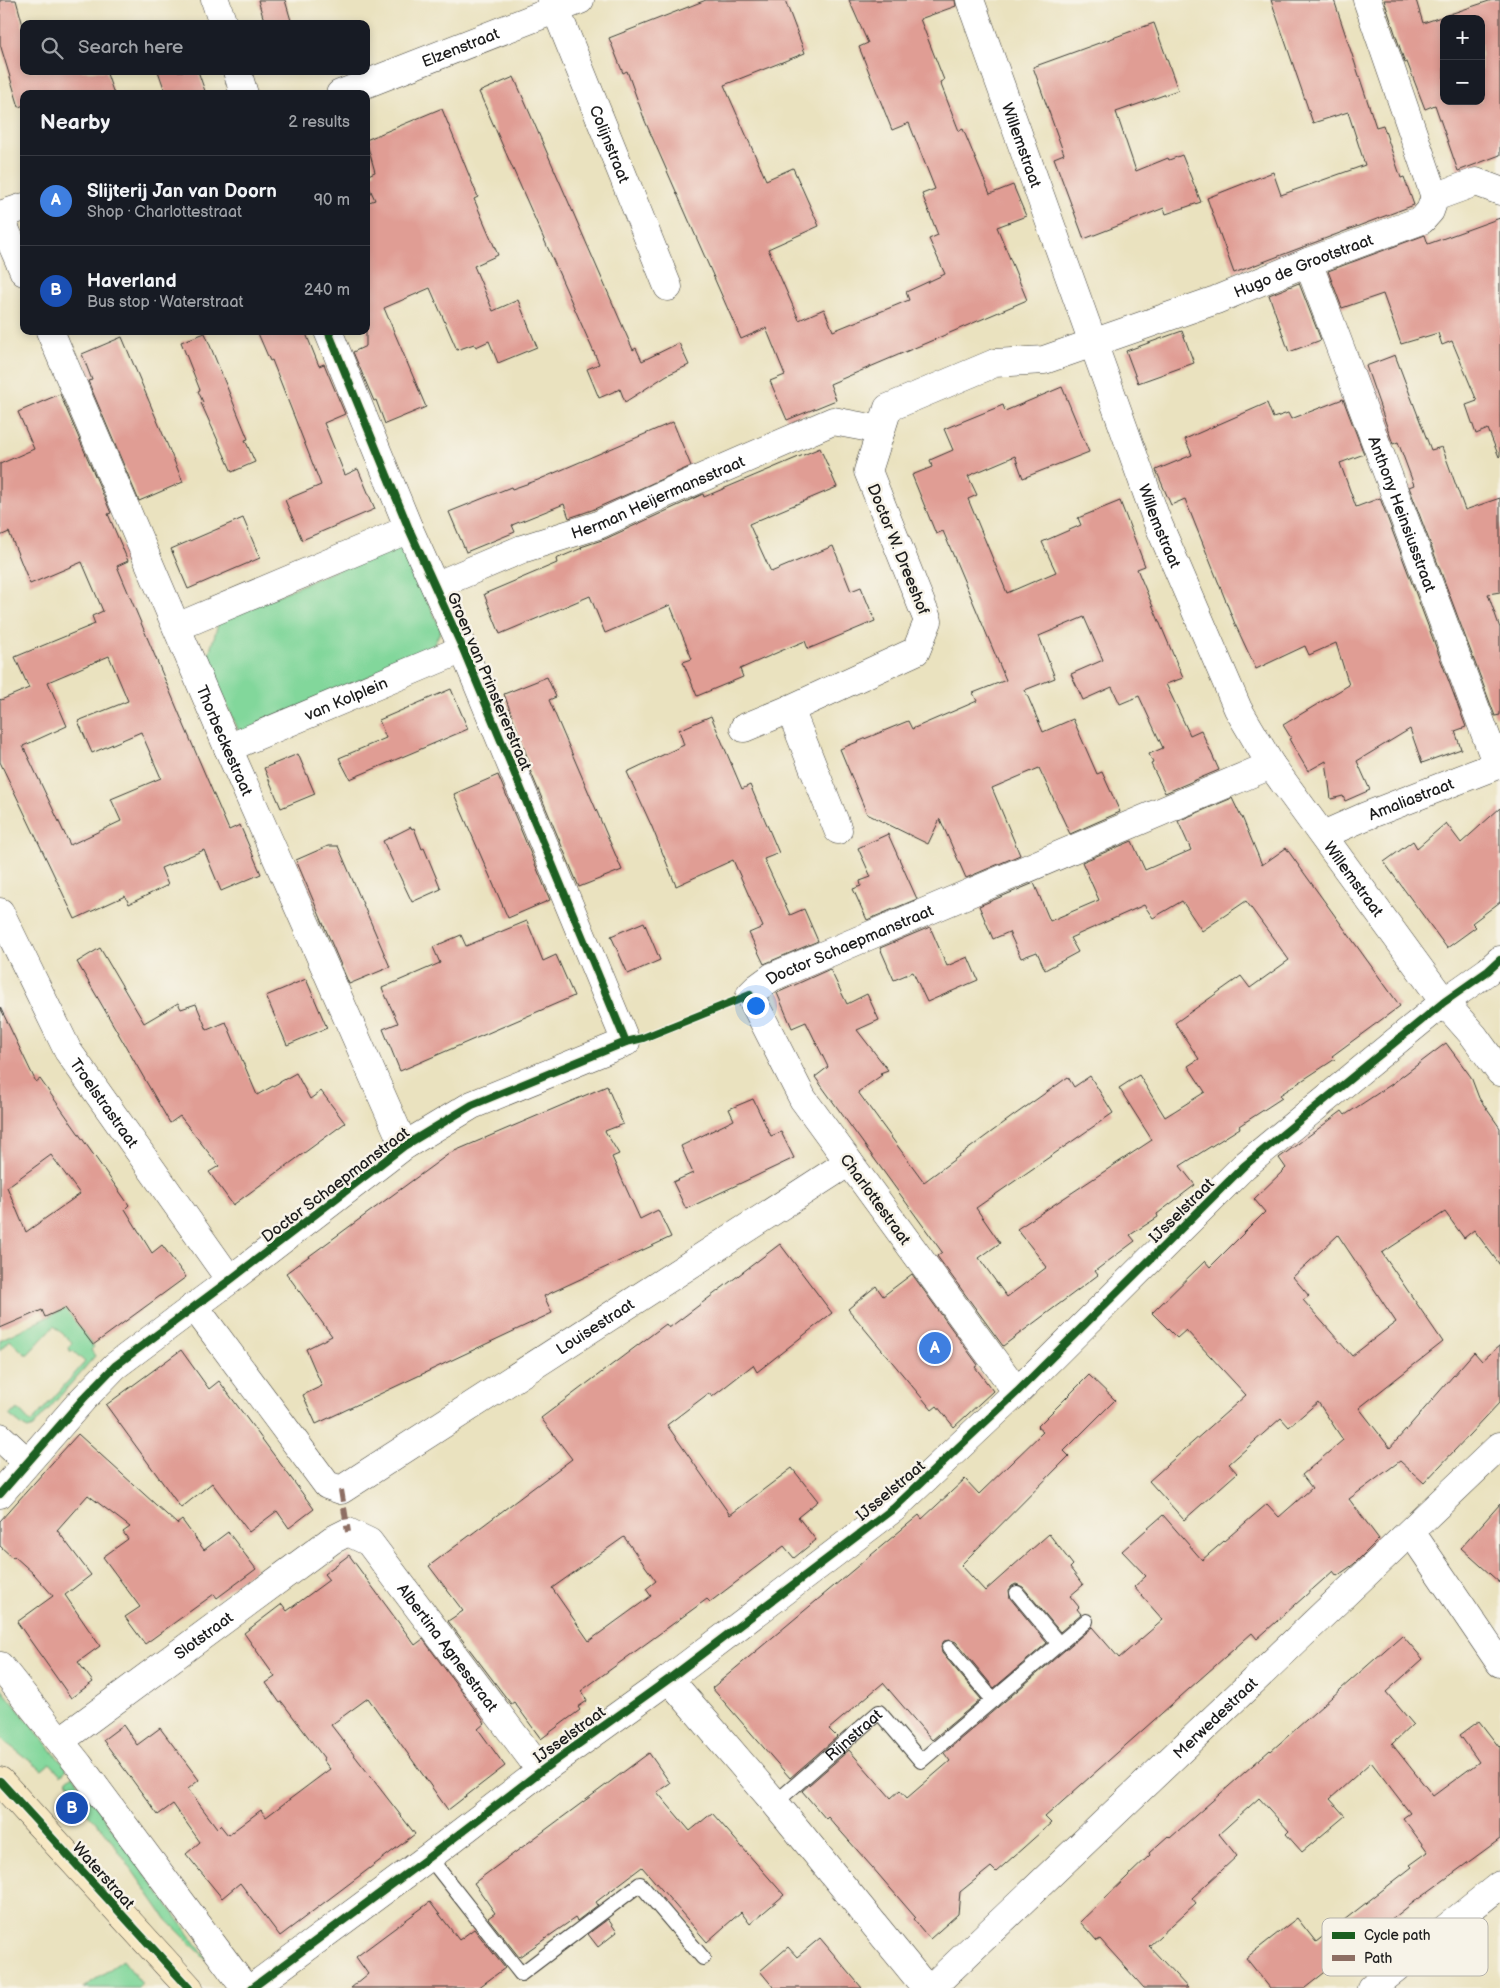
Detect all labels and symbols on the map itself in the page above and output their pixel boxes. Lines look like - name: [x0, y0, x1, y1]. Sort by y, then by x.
- street label: Elzenstraat: [419, 25, 502, 72]
- street label: Willemstraat: [997, 100, 1045, 190]
- street label: Colijnstraat: [585, 103, 633, 186]
- street label: Hugo de Grootstraat: [1231, 231, 1376, 303]
- street label: Anthony Heinsiusstraat: [1363, 434, 1439, 595]
- street label: Herman Heijermansstraat: [569, 452, 748, 544]
- street label: Doctor W. Dreeshof: [863, 481, 933, 618]
- street label: Willemstraat: [1134, 482, 1184, 571]
- street label: Groen van Prinstererstraat: [442, 590, 535, 774]
- street label: van Kolplein: [301, 674, 391, 726]
- street label: Thorbeckestraat: [191, 683, 256, 799]
- street label: Amaliastraat: [1366, 775, 1457, 825]
- street label: Willemstraat: [1319, 838, 1387, 921]
- street label: Doctor Schaepmanstraat: [762, 902, 936, 989]
- your location: [743, 993, 769, 1019]
- street label: Troelstrastraat: [65, 1055, 141, 1152]
- street label: Doctor Schaepmanstraat: [258, 1123, 413, 1247]
- street label: Charlottestraat: [835, 1151, 914, 1249]
- street label: IJsselstraat: [1146, 1175, 1218, 1247]
- street label: Louisestraat: [553, 1295, 638, 1360]
- pin: A: [919, 1329, 951, 1367]
- street label: IJsselstraat: [853, 1457, 929, 1525]
- street label: Albertina Agnesstraat: [393, 1580, 501, 1716]
- street label: Slotstraat: [171, 1608, 237, 1664]
- street label: Merwedestraat: [1170, 1674, 1262, 1763]
- street label: IJsselstraat: [530, 1703, 609, 1768]
- street label: Rijnstraat: [822, 1706, 887, 1766]
- pin: B: [56, 1789, 88, 1827]
- street label: Waterstraat: [68, 1839, 138, 1914]
- legend: [1322, 1918, 1488, 1976]
- text: Cycle path: [1364, 1927, 1431, 1944]
- text: Path: [1364, 1950, 1392, 1967]

